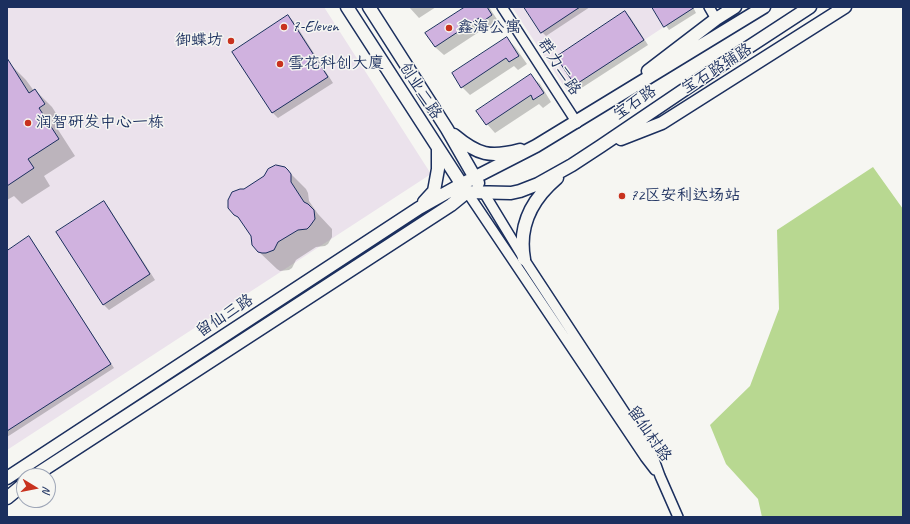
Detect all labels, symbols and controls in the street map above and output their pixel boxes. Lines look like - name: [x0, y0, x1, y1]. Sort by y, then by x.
- place label: 7-Eleven: [292, 17, 338, 37]
- place label: 鑫海公寓: [457, 18, 521, 38]
- marker: 7-Eleven: [279, 22, 289, 32]
- marker: 鑫海公寓: [444, 23, 454, 33]
- place label: 御蝶坊: [175, 31, 223, 51]
- street label: 群力二路: [534, 35, 584, 99]
- marker: 御蝶坊: [226, 36, 236, 46]
- street label: 宝石路辅路: [678, 40, 756, 98]
- place label: 雪花科创大廈: [288, 54, 384, 74]
- marker: 雪花科创大廈: [275, 59, 285, 69]
- street label: 创业二路: [395, 59, 445, 123]
- street label: 宝石路: [610, 82, 660, 124]
- place label: 润智研发中心一栋: [36, 113, 164, 133]
- marker: 润智研发中心一栋: [23, 118, 33, 128]
- place label: 72区安利达场站: [630, 186, 740, 206]
- marker: 72区安利达场站: [617, 191, 627, 201]
- street label: 留仙三路: [193, 291, 257, 341]
- street label: 留仙村路: [623, 402, 675, 466]
- north arrow: [16, 468, 56, 508]
- text: N: [39, 485, 54, 494]

